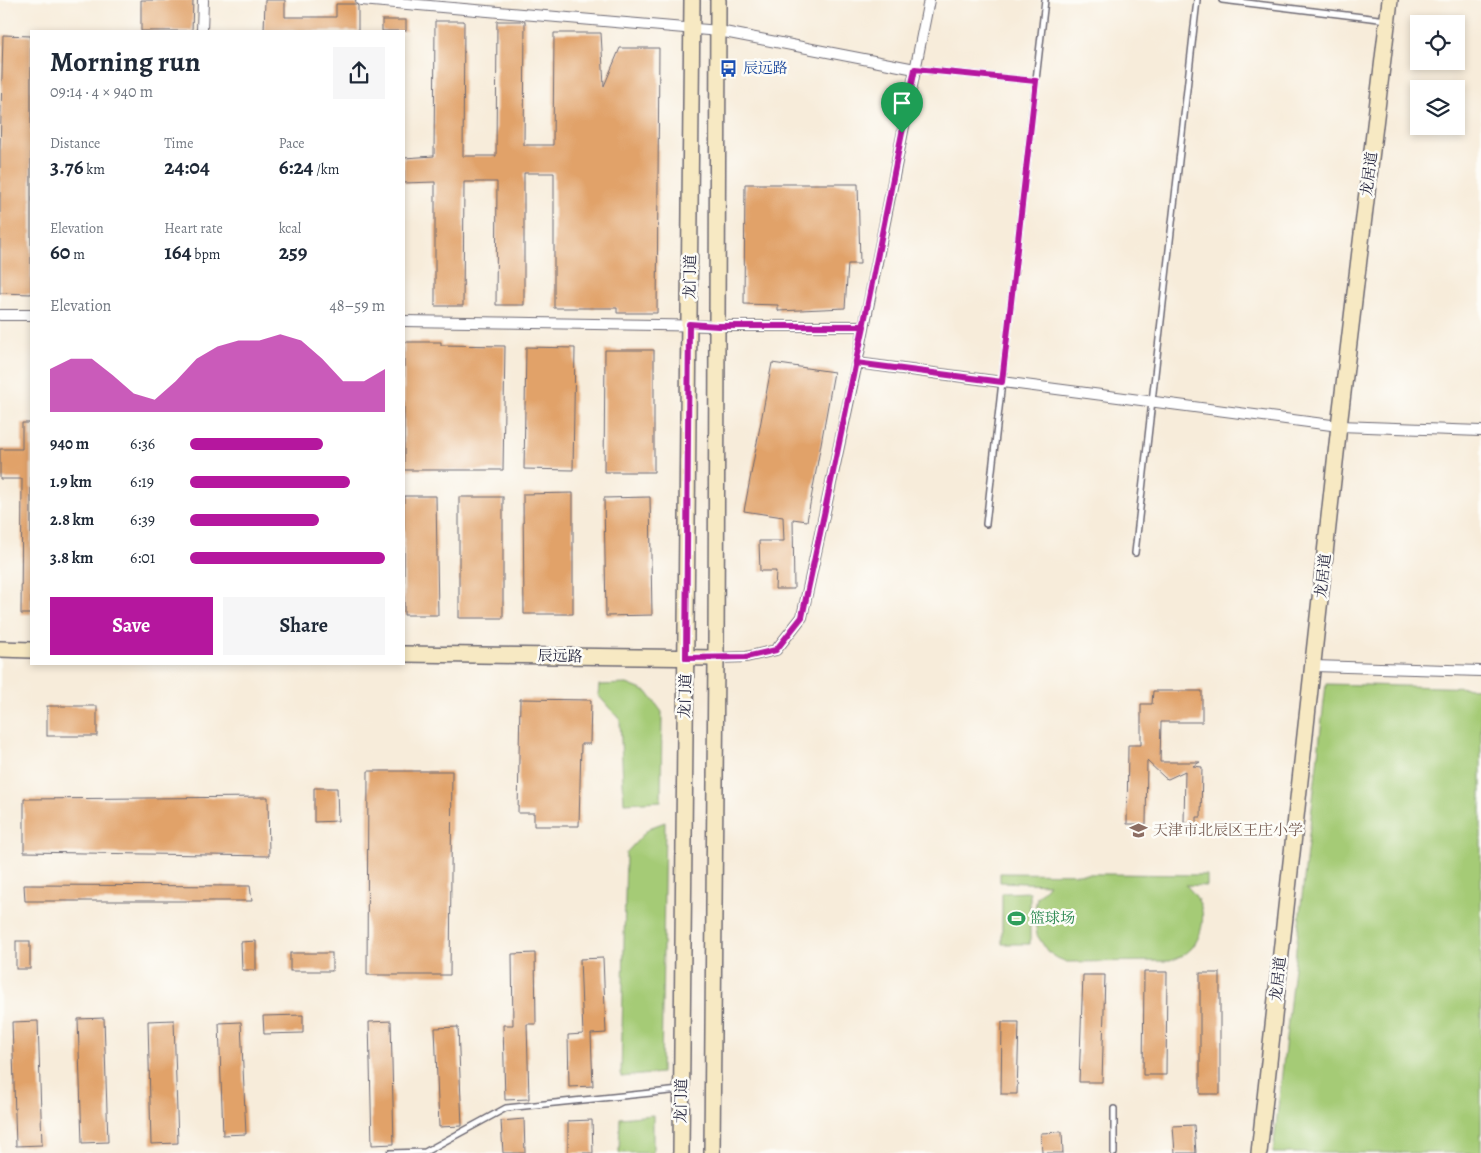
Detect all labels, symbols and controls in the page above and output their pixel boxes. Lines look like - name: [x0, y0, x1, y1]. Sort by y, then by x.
- map controls: [1410, 15, 1465, 135]
- button: locate: [1410, 15, 1465, 70]
- text: Morning run: [50, 43, 200, 81]
- button: share: [333, 47, 385, 99]
- bus stop icon: 辰远路: [719, 58, 739, 78]
- place label: 辰远路: [743, 58, 788, 78]
- button: layers: [1410, 80, 1465, 135]
- text: 09:14 · 4 × 940 m: [50, 81, 153, 103]
- pin: [881, 82, 923, 133]
- icon: arrive: [888, 89, 916, 117]
- text: Distance: [50, 134, 100, 153]
- text: Time: [164, 134, 193, 153]
- text: Pace: [279, 134, 305, 153]
- street label: 龙居道: [1356, 150, 1382, 198]
- text: 3.76: [50, 153, 84, 181]
- text: 24:04: [164, 153, 210, 181]
- text: 6:24: [279, 153, 313, 181]
- text: km: [84, 160, 105, 179]
- text: /km: [313, 160, 339, 179]
- text: Elevation: [50, 219, 104, 238]
- text: Heart rate: [164, 219, 223, 238]
- text: kcal: [279, 219, 301, 238]
- text: 60: [50, 238, 70, 266]
- text: 164: [164, 238, 192, 266]
- text: 259: [279, 238, 308, 266]
- text: m: [70, 245, 85, 264]
- text: bpm: [192, 245, 220, 264]
- street label: 龙门道: [680, 254, 700, 300]
- text: Elevation: [50, 295, 111, 317]
- text: 48–59 m: [330, 295, 385, 317]
- text: 940 m: [50, 433, 89, 455]
- text: 6:36: [130, 433, 155, 455]
- text: 1.9 km: [50, 471, 92, 493]
- text: 6:19: [130, 471, 154, 493]
- text: 2.8 km: [50, 509, 94, 531]
- text: 6:39: [130, 509, 155, 531]
- text: 3.8 km: [50, 547, 93, 569]
- text: 6:01: [130, 547, 155, 569]
- street label: 龙居道: [1311, 553, 1335, 599]
- button: Save: [50, 597, 213, 655]
- button: Share: [223, 597, 385, 655]
- street label: 辰远路: [537, 646, 583, 666]
- street label: 龙门道: [674, 673, 696, 719]
- school or university icon: 天津市北辰区王庄小学: [1129, 820, 1149, 840]
- place label: 天津市北辰区王庄小学: [1153, 820, 1303, 840]
- sports icon: 篮球场: [1006, 908, 1026, 928]
- place label: 篮球场: [1030, 908, 1075, 928]
- street label: 龙居道: [1266, 956, 1290, 1002]
- street label: 龙门道: [671, 1078, 691, 1124]

